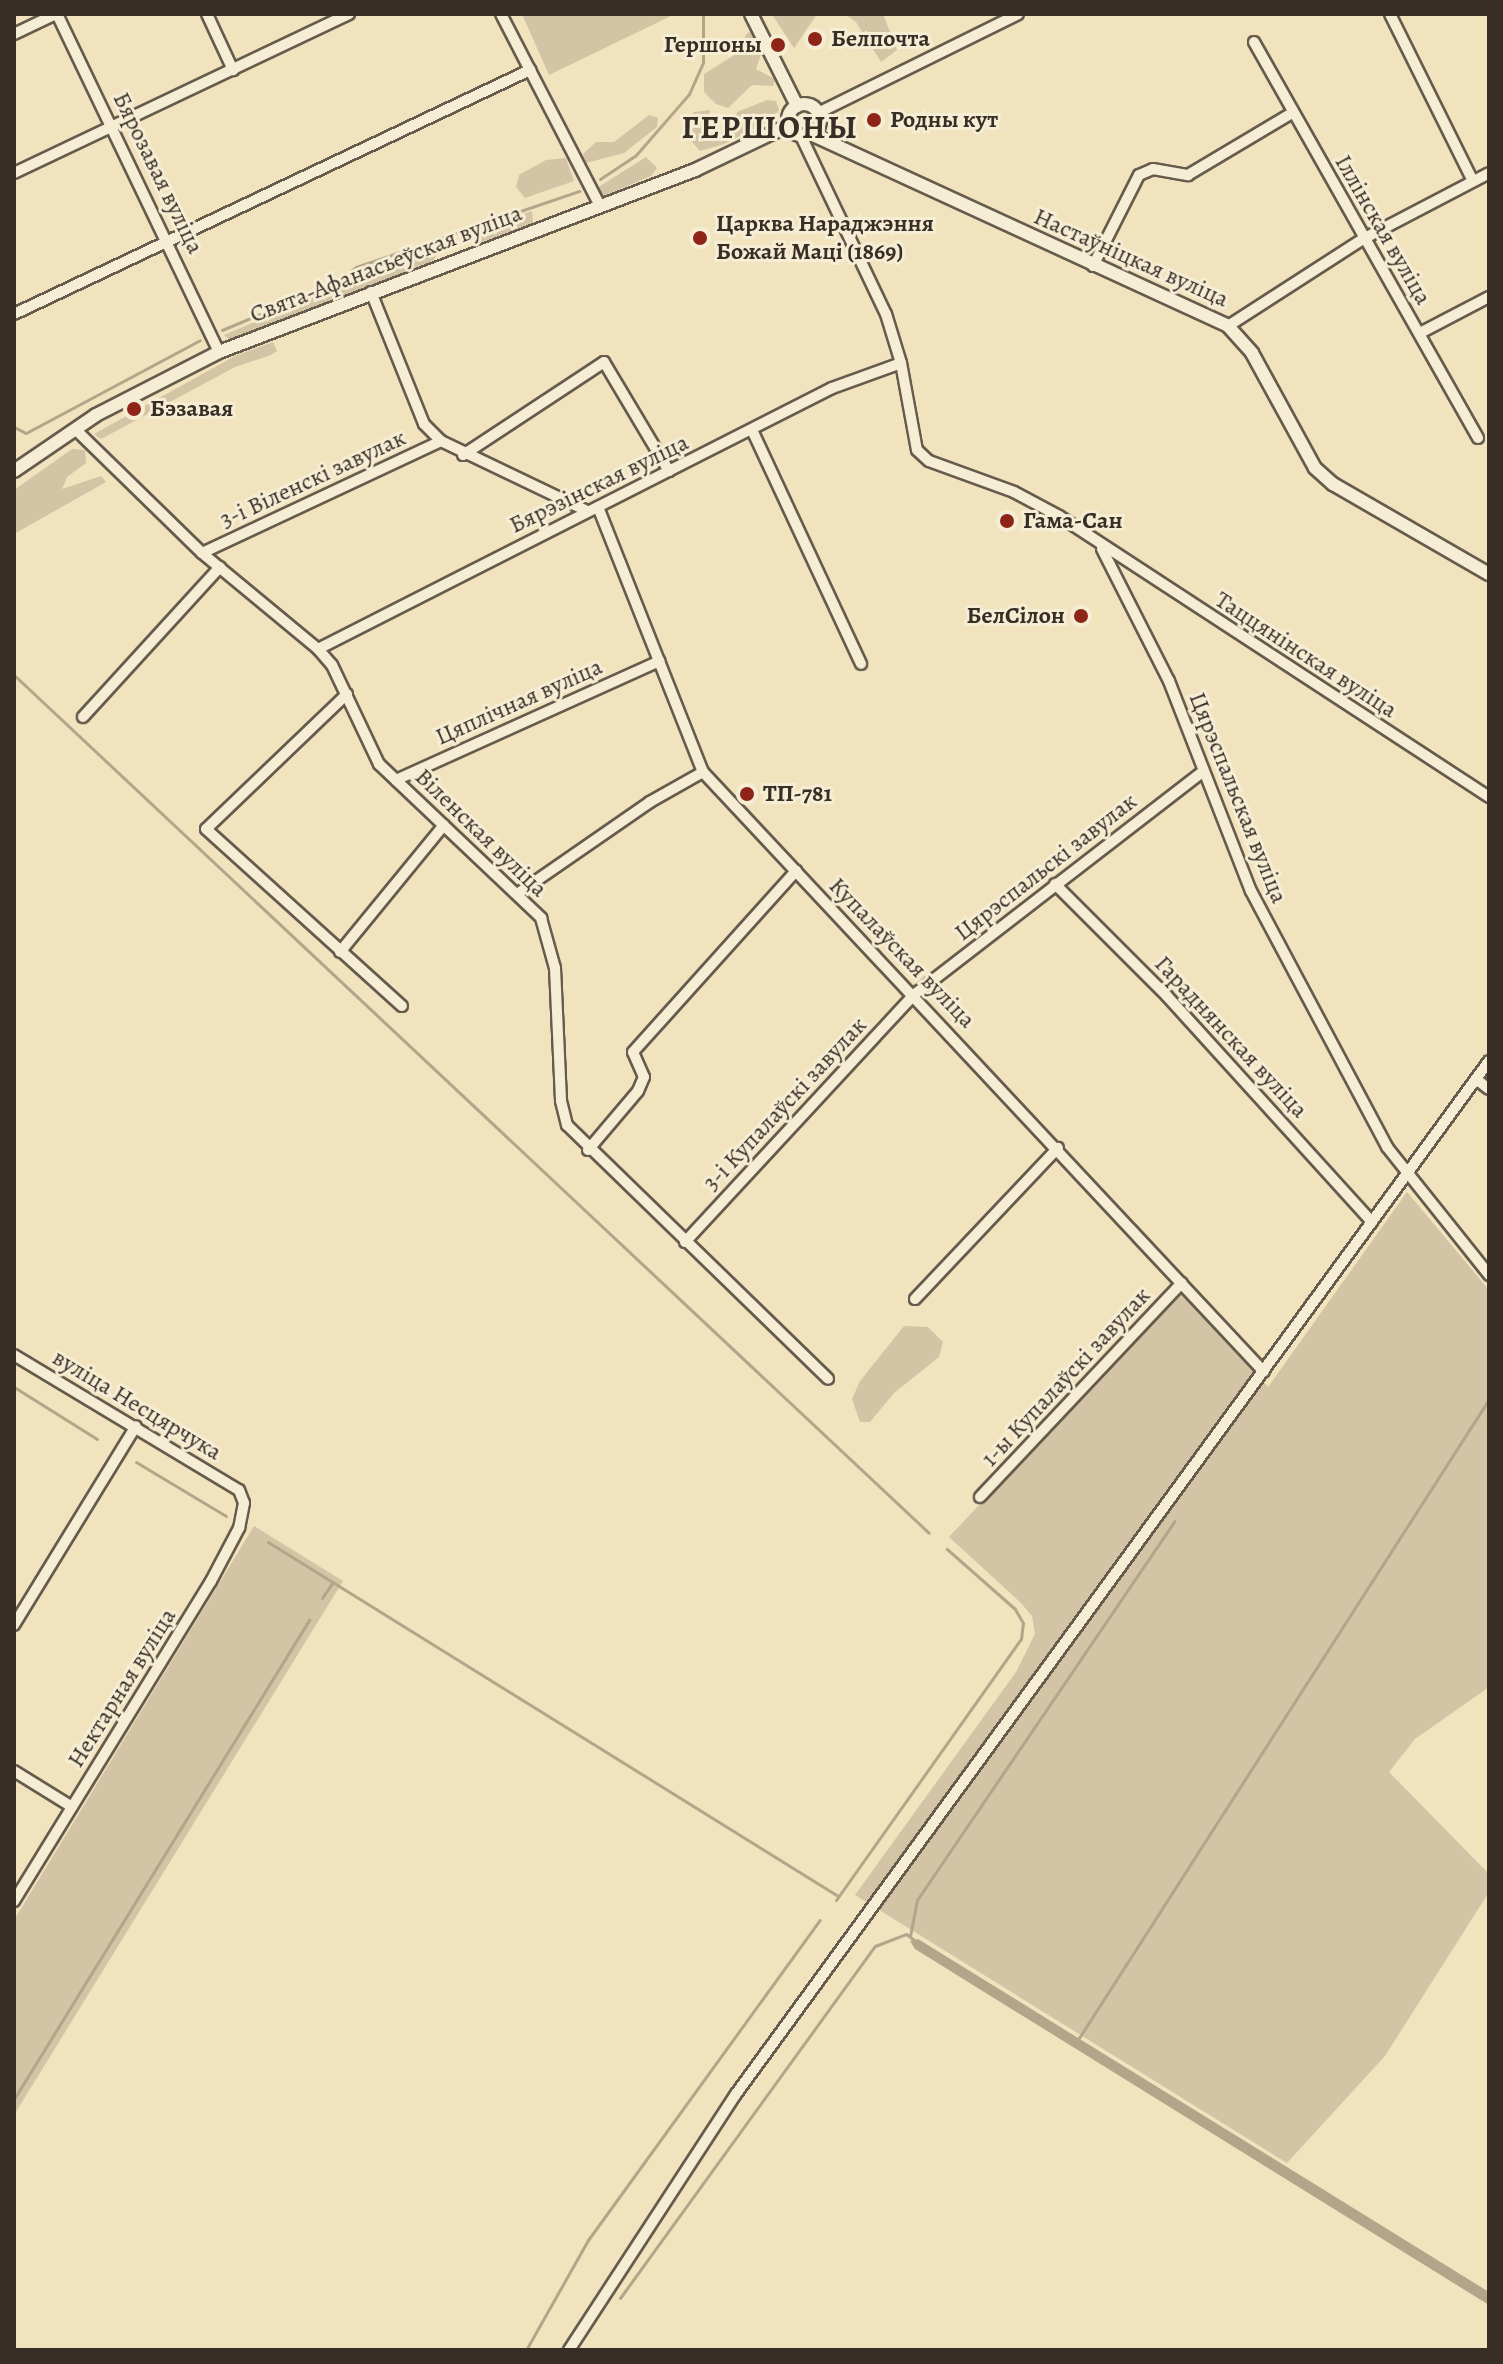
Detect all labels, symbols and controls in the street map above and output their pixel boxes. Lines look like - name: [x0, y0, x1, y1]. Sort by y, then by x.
- place label: Белпочта: [831, 25, 930, 53]
- marker: Белпочта: [806, 30, 824, 48]
- place label: Гершоны: [664, 31, 762, 59]
- marker: Гершоны: [769, 36, 787, 54]
- street label: Бярозавая вуліца: [106, 88, 210, 258]
- place label: Родны кут: [890, 106, 998, 134]
- district label: ГЕРШОНЫ: [681, 108, 859, 146]
- marker: Родны кут: [865, 111, 883, 129]
- street label: Іллінская вуліца: [1328, 150, 1438, 310]
- street label: Свята-Афанасьеўская вуліца: [246, 199, 526, 329]
- street label: Настаўніцкая вуліца: [1029, 202, 1233, 314]
- place label: Царква Нараджэння Божай Маці (1869): [716, 210, 934, 266]
- marker: Царква Нараджэння Божай Маці (1869): [691, 229, 709, 247]
- place label: Бэзавая: [150, 395, 233, 423]
- marker: Бэзавая: [125, 400, 143, 418]
- street label: 3-і Віленскі завулак: [215, 423, 411, 535]
- street label: Бярэзінская вуліца: [505, 428, 693, 540]
- place label: Гама-Сан: [1023, 507, 1123, 535]
- marker: Гама-Сан: [998, 512, 1016, 530]
- street label: Таццянінская вуліца: [1210, 585, 1402, 725]
- place label: БелСілон: [967, 602, 1065, 630]
- marker: БелСілон: [1072, 607, 1090, 625]
- street label: Цяплічная вуліца: [431, 652, 607, 752]
- street label: Цярэспальская вуліца: [1183, 688, 1293, 908]
- street label: Віленская вуліца: [409, 763, 553, 903]
- place label: ТП-781: [763, 780, 832, 808]
- marker: ТП-781: [738, 785, 756, 803]
- street label: Цярэспальскі завулак: [949, 787, 1143, 947]
- street label: Купалаўская вуліца: [823, 872, 981, 1034]
- street label: Гараднянская вуліца: [1148, 950, 1314, 1124]
- street label: 3-і Купалаўскі завулак: [697, 1011, 873, 1197]
- street label: 1-ы Купалаўскі завулак: [975, 1281, 1157, 1473]
- street label: вуліца Несцярчука: [47, 1343, 227, 1467]
- street label: Нектарная вуліца: [62, 1603, 182, 1773]

